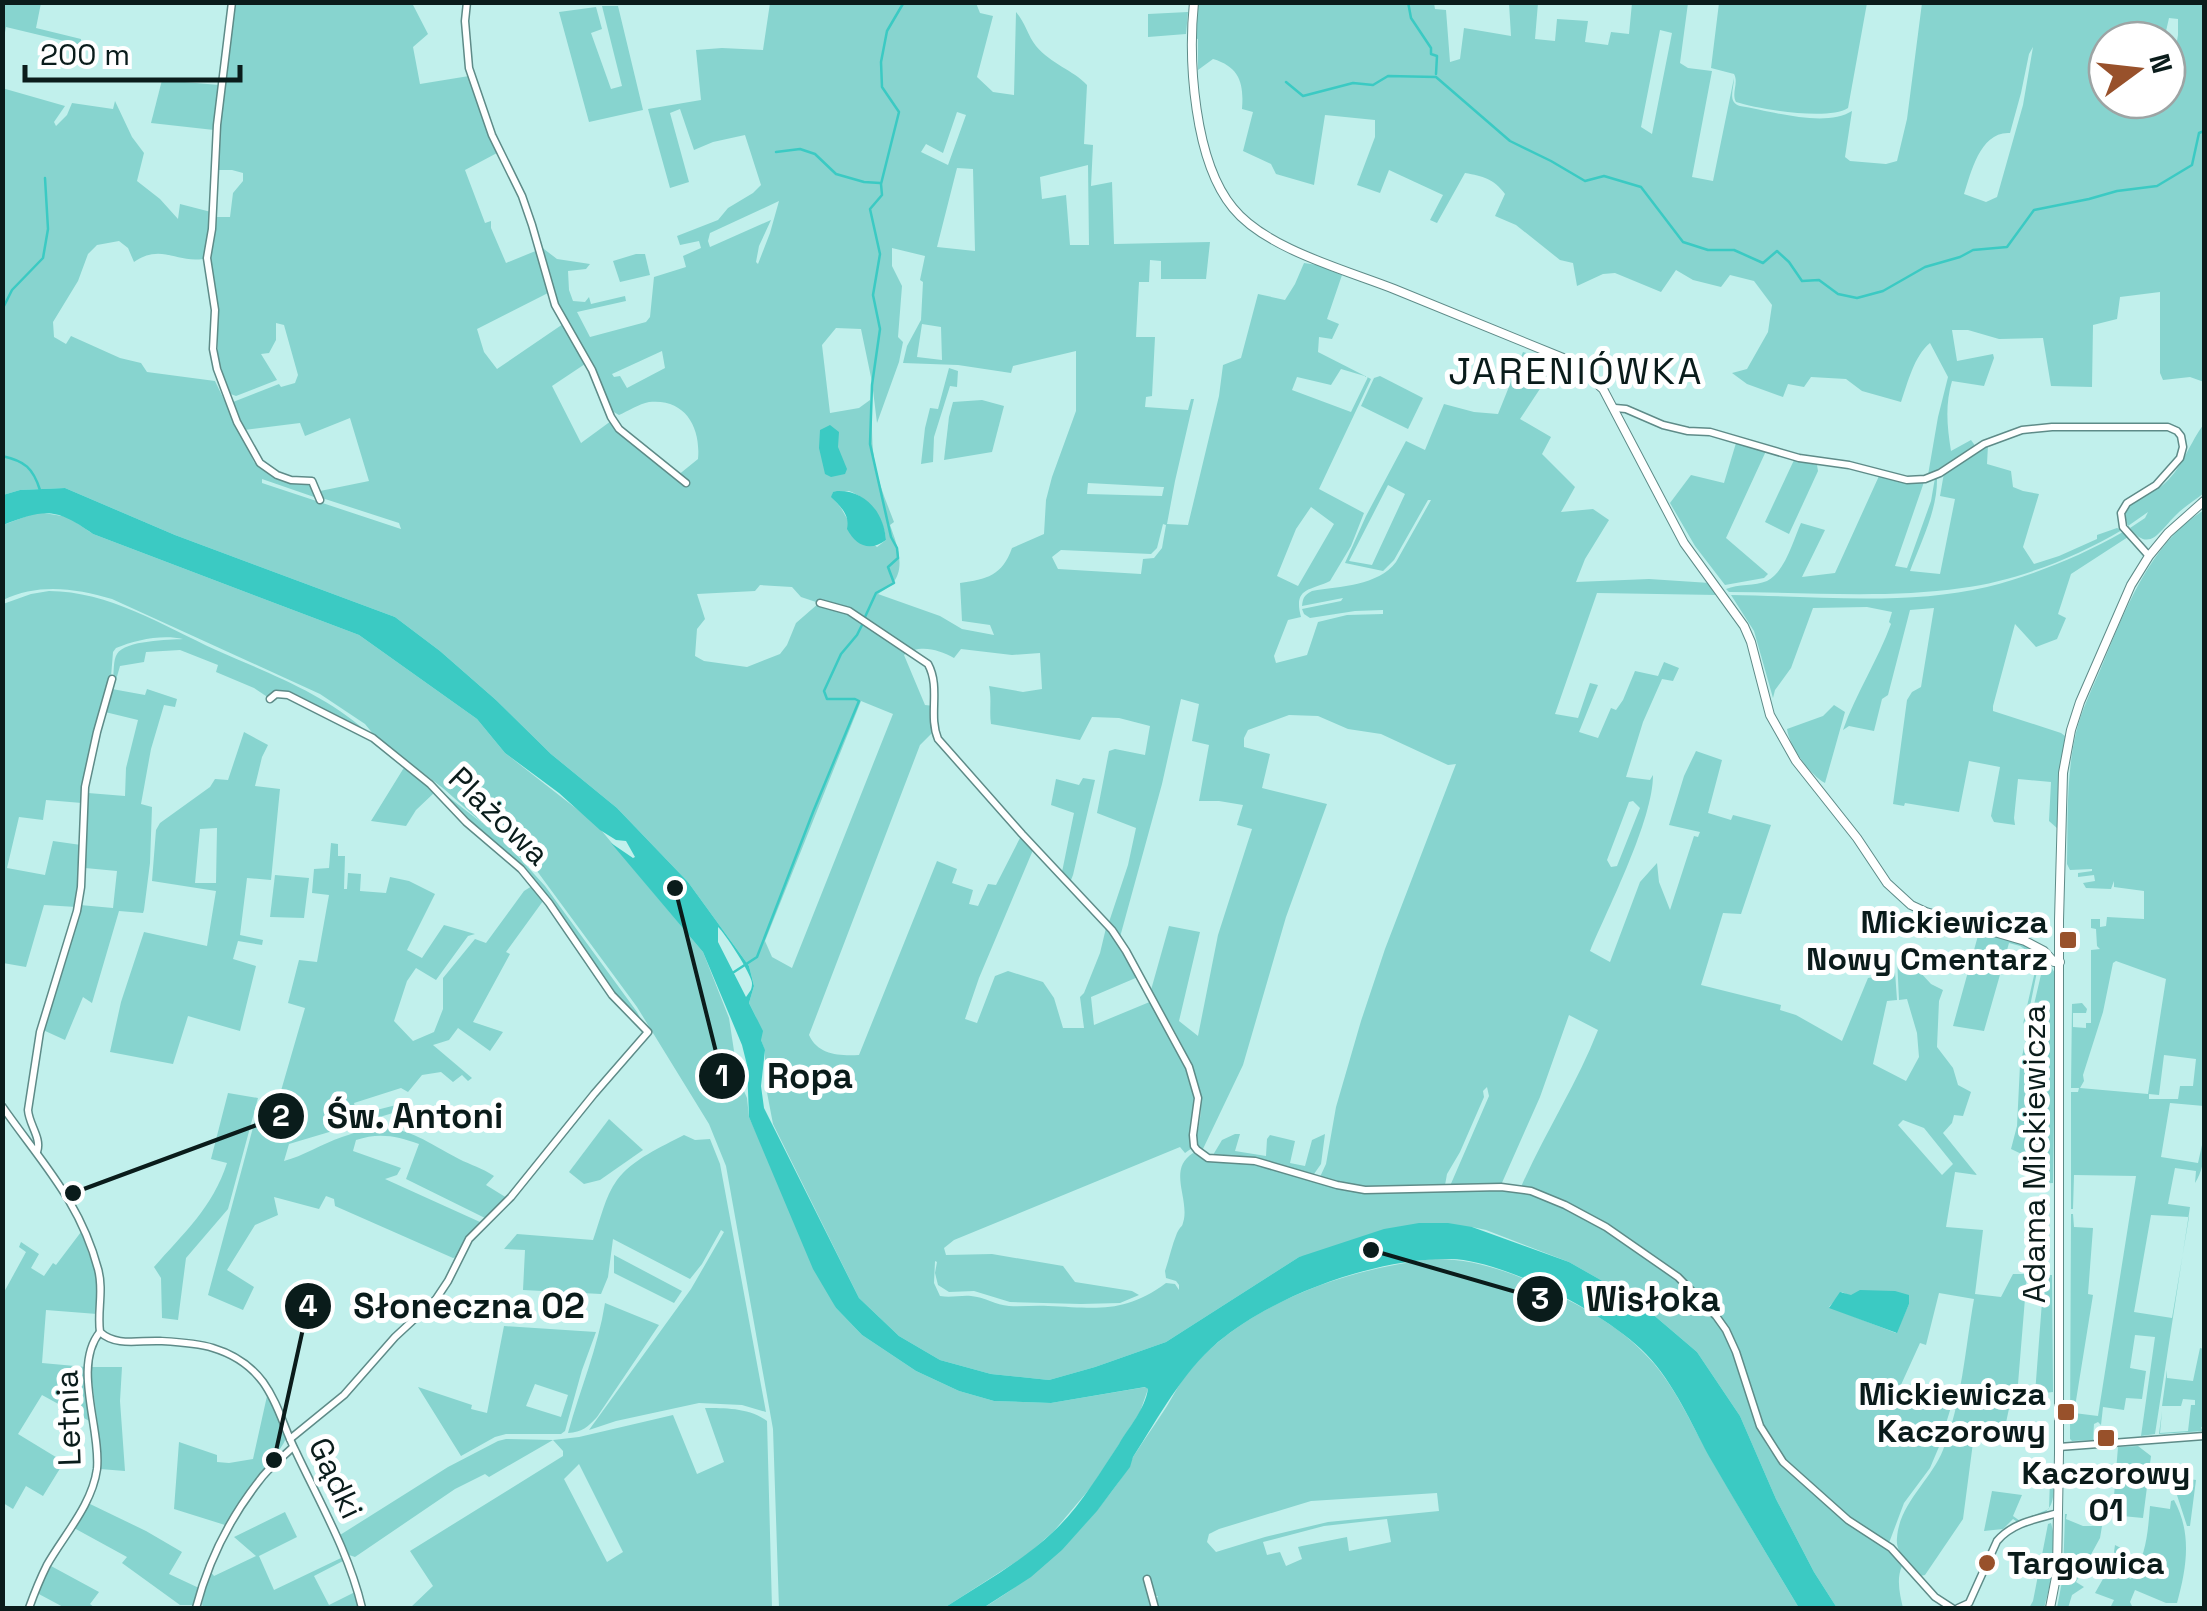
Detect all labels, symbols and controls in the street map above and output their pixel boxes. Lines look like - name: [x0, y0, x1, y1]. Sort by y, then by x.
- scale bar: [25, 20, 240, 82]
- north arrow: [2087, 20, 2187, 120]
- text: 200 m: [40, 35, 130, 74]
- text: N: [2141, 50, 2181, 77]
- district label: JARENIÓWKA: [1448, 347, 1704, 395]
- street label: Plażowa: [440, 758, 558, 874]
- place label: Mickiewicza Nowy Cmentarz: [1806, 902, 2048, 979]
- marker: Mickiewicza Nowy Cmentarz: [2057, 929, 2079, 951]
- street label: Adama Mickiewicza: [2014, 1005, 2054, 1303]
- callout: Ropa: [697, 1043, 873, 1108]
- text: Ropa: [767, 1054, 853, 1098]
- text: 1: [715, 1056, 729, 1095]
- callout: Św. Antoni: [256, 1083, 524, 1148]
- text: Św. Antoni: [327, 1094, 503, 1138]
- text: 2: [272, 1096, 290, 1135]
- callout: Wisłoka: [1515, 1266, 1740, 1331]
- callout: Słoneczna 02: [283, 1273, 605, 1338]
- text: Wisłoka: [1586, 1277, 1720, 1321]
- text: 3: [1531, 1279, 1549, 1318]
- text: Słoneczna 02: [353, 1284, 585, 1328]
- text: 4: [298, 1286, 318, 1325]
- street label: Letnia: [46, 1369, 90, 1467]
- place label: Mickiewicza Kaczorowy: [1858, 1374, 2046, 1451]
- marker: Mickiewicza Kaczorowy: [2055, 1401, 2077, 1423]
- marker: Kaczorowy 01: [2095, 1427, 2117, 1449]
- street label: Gądki: [300, 1431, 372, 1525]
- place label: Kaczorowy 01: [2021, 1453, 2191, 1530]
- place label: Targowica: [2007, 1543, 2164, 1583]
- marker: Targowica: [1976, 1552, 1998, 1574]

